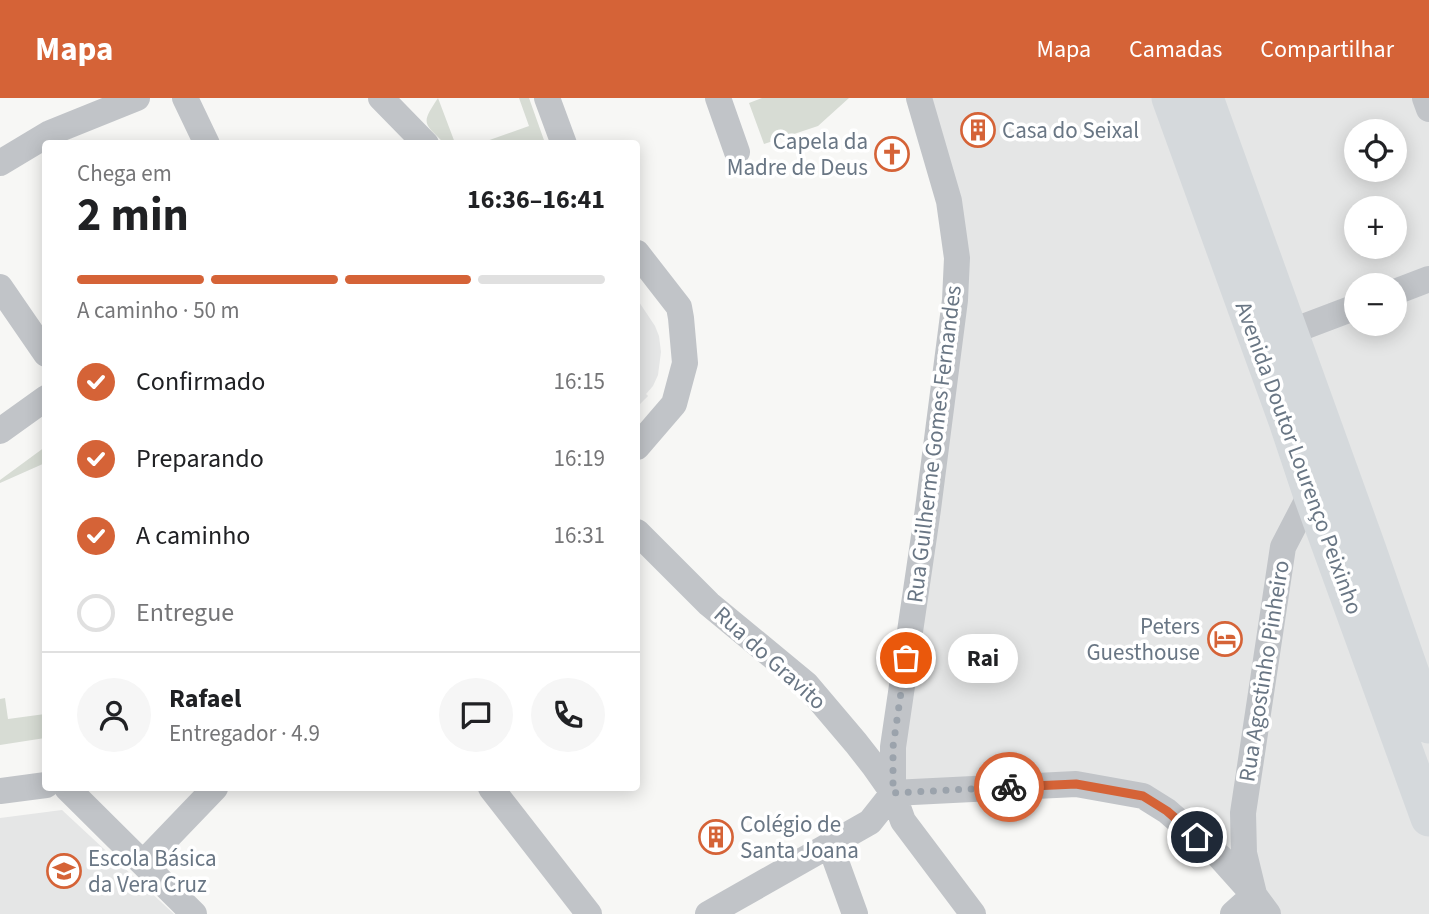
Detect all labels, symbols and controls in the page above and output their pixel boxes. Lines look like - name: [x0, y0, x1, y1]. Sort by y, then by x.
- text: Mapa: [35, 26, 113, 73]
- text: Mapa: [1036, 32, 1091, 67]
- text: Camadas: [1129, 32, 1222, 67]
- text: Compartilhar: [1260, 32, 1394, 67]
- building icon: Casa do Seixal: [959, 111, 997, 149]
- place label: Casa do Seixal: [1002, 114, 1139, 147]
- map controls: [1344, 119, 1407, 336]
- button: locate: [1344, 119, 1407, 182]
- place label: Capela da Madre de Deus: [727, 125, 868, 184]
- church icon: Capela da Madre de Deus: [873, 135, 911, 173]
- text: Chega em: [77, 157, 172, 190]
- text: 16:36–16:41: [467, 181, 605, 218]
- text: 2 min: [77, 183, 189, 248]
- button: +: [1344, 196, 1407, 259]
- button: −: [1344, 273, 1407, 336]
- street label: Rua Guilherme Gomes Fernandes: [898, 283, 970, 605]
- text: A caminho · 50 m: [77, 294, 240, 327]
- street label: Avenida Doutor Lourenço Peixinho: [1227, 297, 1371, 619]
- icon: check: [77, 363, 115, 401]
- text: Confirmado: [136, 363, 265, 400]
- text: 16:15: [554, 365, 605, 398]
- icon: check: [77, 440, 115, 478]
- text: Preparando: [136, 440, 264, 477]
- text: 16:19: [554, 442, 605, 475]
- icon: check: [77, 517, 115, 555]
- text: A caminho: [136, 517, 250, 554]
- text: 16:31: [554, 519, 605, 552]
- street label: Rua Agostinho Pinheiro: [1230, 558, 1298, 784]
- text: Entregue: [136, 594, 234, 631]
- street label: Rua do Gravito: [707, 599, 833, 717]
- place label: Peters Guesthouse: [1086, 610, 1200, 669]
- hotel icon: Peters Guesthouse: [1206, 620, 1244, 658]
- pin: [876, 628, 936, 688]
- callout: Rai: [948, 634, 1018, 682]
- icon: bag: [887, 639, 925, 677]
- text: Rai: [967, 642, 999, 675]
- button: person: [77, 678, 151, 752]
- button: chat: [439, 678, 513, 752]
- button: phone: [531, 678, 605, 752]
- text: Rafael: [169, 680, 241, 717]
- text: Entregador · 4.9: [169, 717, 320, 750]
- courier: [974, 752, 1044, 822]
- icon: bike: [990, 768, 1028, 806]
- pin: [1167, 807, 1227, 867]
- place label: Colégio de Santa Joana: [740, 808, 859, 867]
- building icon: Colégio de Santa Joana: [697, 818, 735, 856]
- icon: home: [1178, 818, 1216, 856]
- place label: Escola Básica da Vera Cruz: [88, 842, 217, 901]
- school or university icon: Escola Básica da Vera Cruz: [45, 852, 83, 890]

